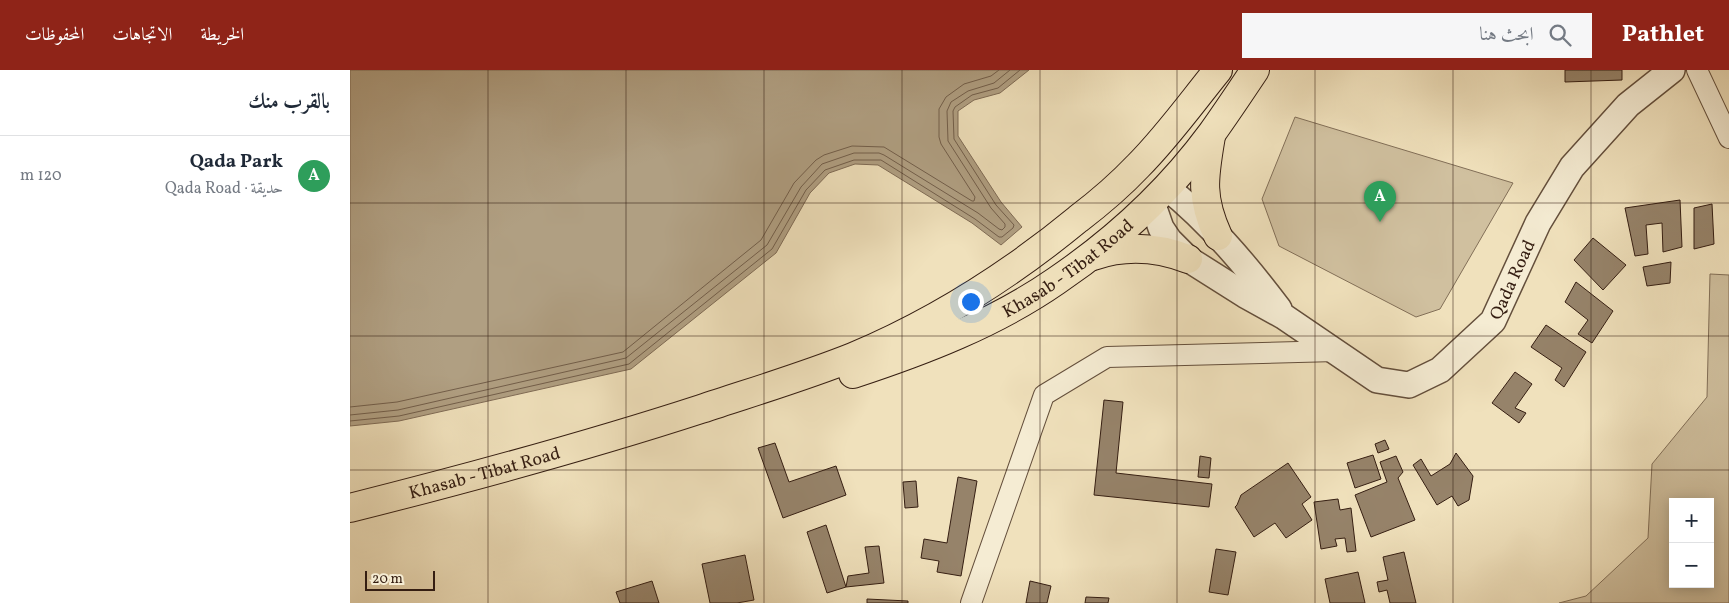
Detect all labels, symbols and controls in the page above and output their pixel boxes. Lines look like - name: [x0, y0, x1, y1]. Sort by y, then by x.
- search box: [1242, 13, 1592, 58]
- text: Pathlet: [1622, 18, 1704, 52]
- icon: search: [1546, 21, 1574, 49]
- text: ابحث هنا: [1479, 22, 1534, 48]
- text: المحفوظات: [25, 23, 84, 48]
- text: الاتجاهات: [112, 23, 172, 48]
- text: الخريطة: [200, 23, 244, 48]
- text: بالقرب منك: [248, 88, 330, 117]
- text: Qada Park: [190, 149, 283, 175]
- text: 120 m: [20, 165, 62, 187]
- text: A: [308, 165, 320, 187]
- text: حديقة · Qada Road: [165, 178, 283, 200]
- pin: A: [1364, 181, 1396, 222]
- street label: Khasab - Tibat Road: [998, 214, 1140, 325]
- street label: Qada Road: [1484, 236, 1543, 324]
- your location: [958, 289, 984, 315]
- street label: Khasab - Tibat Road: [406, 441, 564, 506]
- map controls: [1669, 498, 1714, 588]
- button: +: [1669, 498, 1714, 543]
- button: −: [1669, 543, 1714, 588]
- scale bar: [365, 568, 435, 591]
- text: 20 m: [372, 570, 403, 589]

